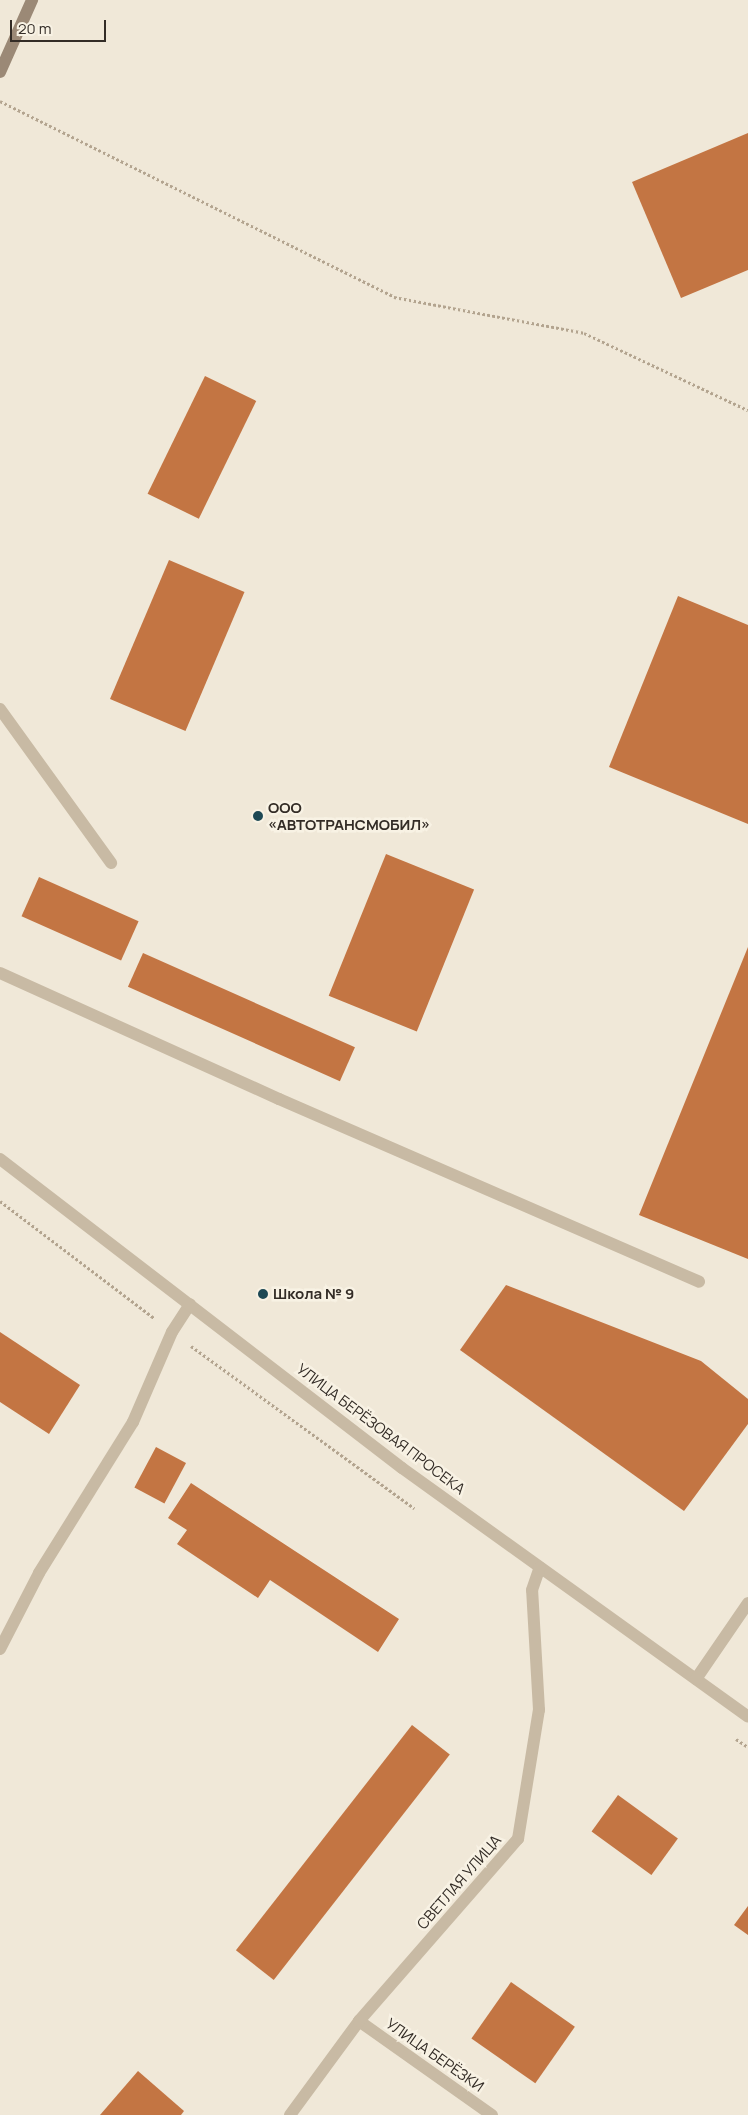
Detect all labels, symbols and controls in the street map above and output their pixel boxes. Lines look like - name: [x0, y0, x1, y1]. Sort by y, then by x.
- scale bar: [12, 10, 109, 42]
- text: 20 m: [18, 18, 51, 39]
- place label: ООО «АВТОТРАНСМОБИЛ»: [268, 798, 430, 833]
- marker: ООО «АВТОТРАНСМОБИЛ»: [252, 810, 264, 822]
- place label: Школа № 9: [273, 1285, 354, 1303]
- marker: Школа № 9: [257, 1288, 269, 1300]
- street label: УЛИЦА БЕРЁЗОВАЯ ПРОСЕКА: [293, 1360, 469, 1498]
- street label: СВЕТЛАЯ УЛИЦА: [413, 1831, 505, 1933]
- street label: УЛИЦА БЕРЁЗКИ: [383, 2015, 487, 2095]

